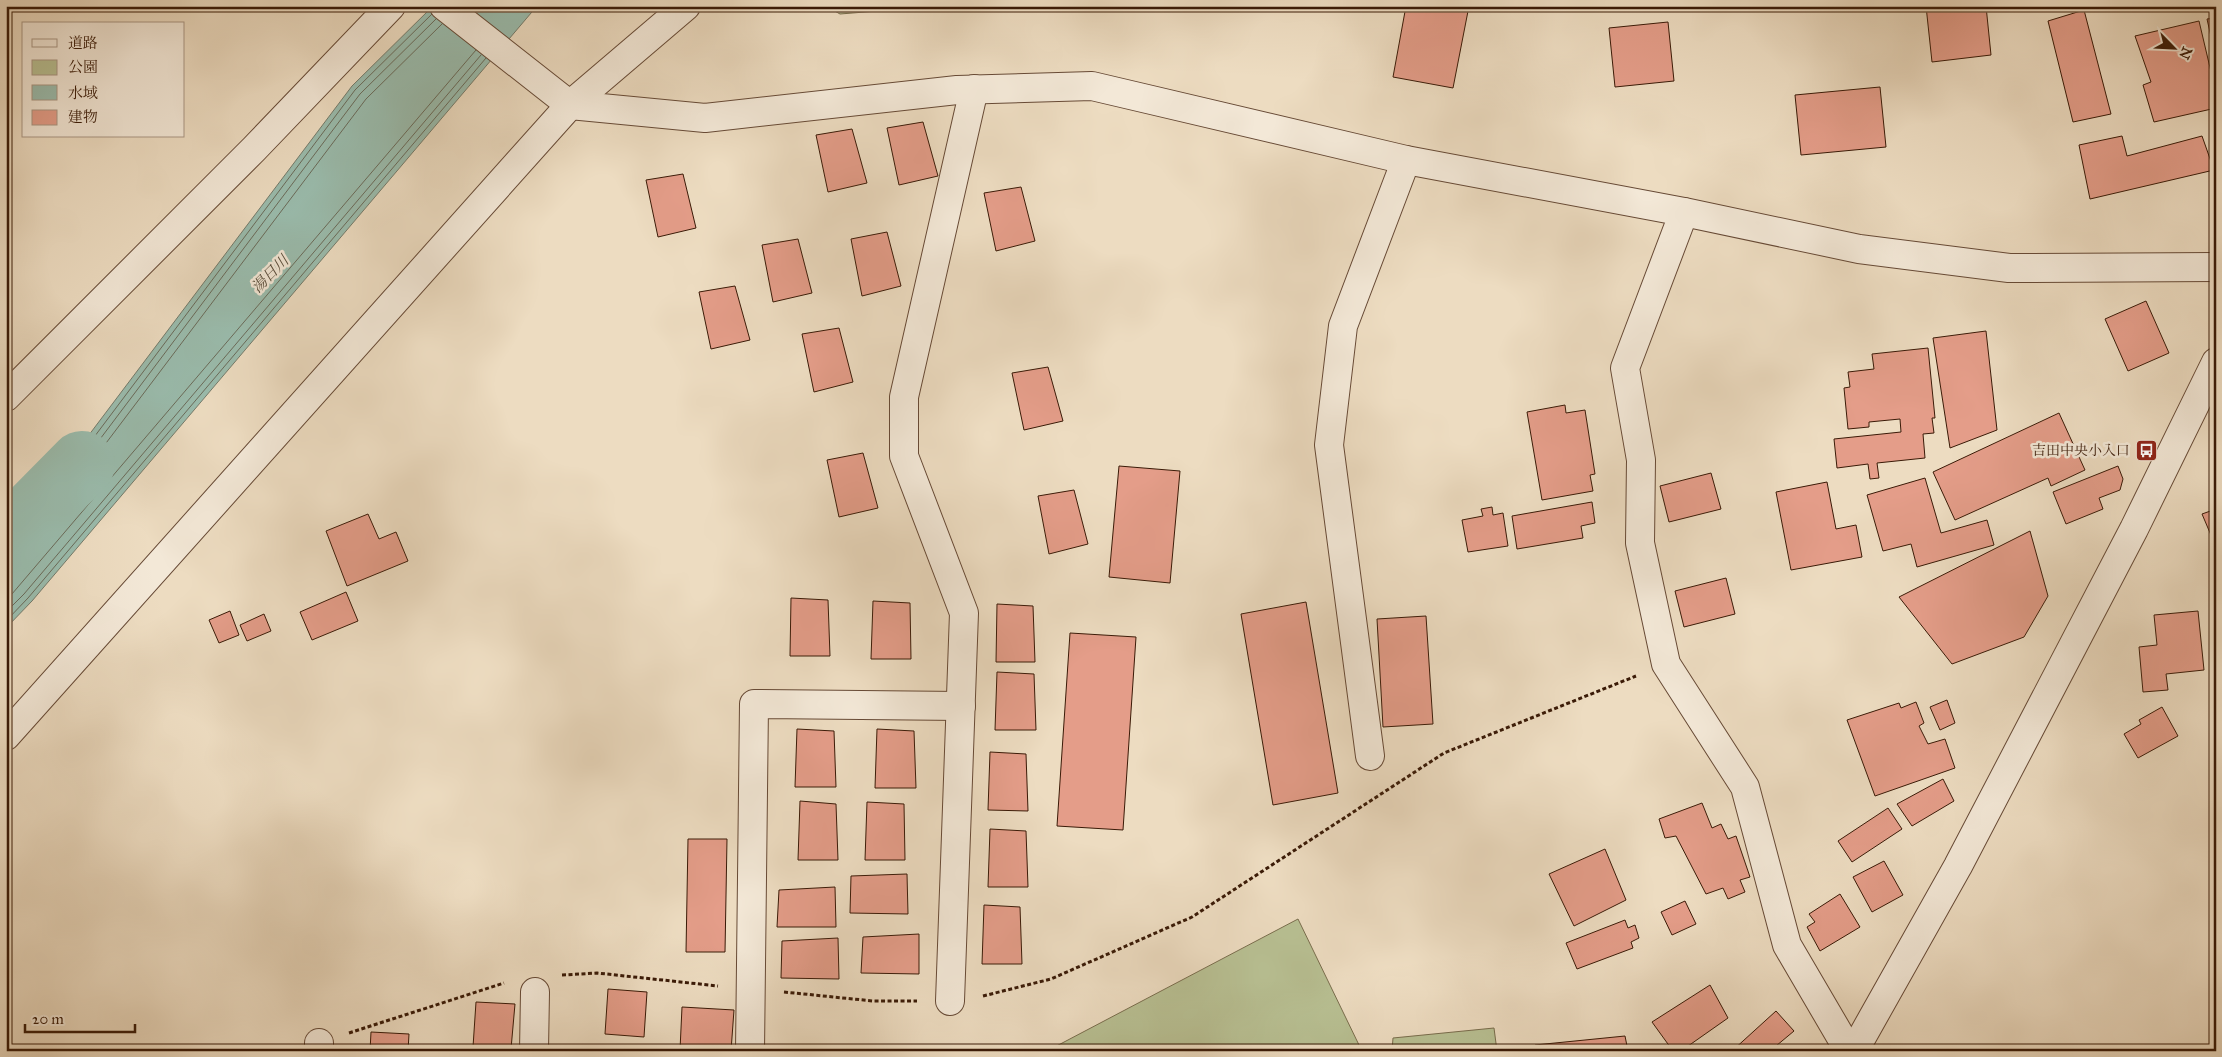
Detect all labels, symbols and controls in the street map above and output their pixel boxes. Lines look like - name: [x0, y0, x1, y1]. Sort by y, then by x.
- legend: [22, 22, 185, 138]
- north arrow: [2150, 22, 2200, 72]
- text: 道路: [68, 34, 98, 52]
- text: N: [2175, 44, 2196, 62]
- text: 公園: [68, 58, 98, 76]
- text: 水域: [68, 84, 98, 102]
- text: 建物: [68, 108, 98, 126]
- water label: 湯日川: [248, 250, 294, 296]
- bus stop icon: 吉田中央小入口: [2134, 438, 2158, 462]
- place label: 吉田中央小入口: [2032, 442, 2130, 459]
- scale bar: [25, 1002, 135, 1034]
- text: 20 m: [32, 1010, 64, 1028]

